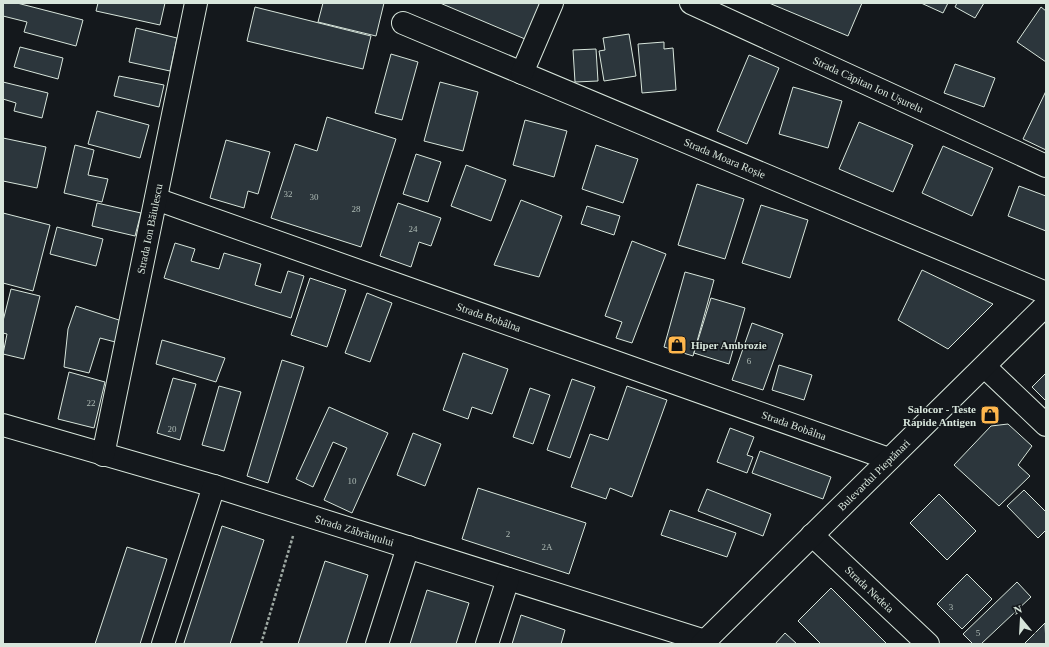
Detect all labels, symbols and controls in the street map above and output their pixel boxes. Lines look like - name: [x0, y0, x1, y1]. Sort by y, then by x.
- street label: Strada Căpitan Ion Ușurelu: [811, 54, 926, 115]
- street label: Strada Moara Roșie: [682, 136, 768, 181]
- street label: Strada Ion Băiulescu: [134, 182, 165, 275]
- house number: 32: [284, 189, 293, 199]
- house number: 30: [310, 192, 319, 202]
- house number: 28: [352, 204, 361, 214]
- house number: 24: [409, 224, 418, 234]
- street label: Strada Bobâlna: [455, 300, 523, 334]
- shop icon: Hiper Ambrozie: [666, 334, 688, 356]
- place label: Hiper Ambrozie: [691, 339, 767, 351]
- house number: 6: [747, 356, 752, 366]
- house number: 22: [87, 398, 96, 408]
- place label: Salocor - Teste Rapide Antigen: [903, 403, 976, 428]
- shop icon: Salocor - Teste Rapide Antigen: [979, 404, 1001, 426]
- street label: Strada Bobâlna: [760, 408, 828, 442]
- house number: 20: [168, 424, 177, 434]
- street label: Bulevardul Pieptănari: [835, 437, 912, 513]
- house number: 10: [348, 476, 357, 486]
- street label: Strada Zăbrăuțului: [313, 512, 396, 548]
- house number: 2: [506, 529, 510, 539]
- house number: 2A: [542, 542, 553, 552]
- street label: Strada Nedeia: [843, 563, 896, 615]
- north arrow: [1001, 599, 1041, 639]
- house number: 3: [949, 602, 954, 612]
- text: N: [1012, 603, 1024, 616]
- house number: 5: [976, 628, 981, 638]

